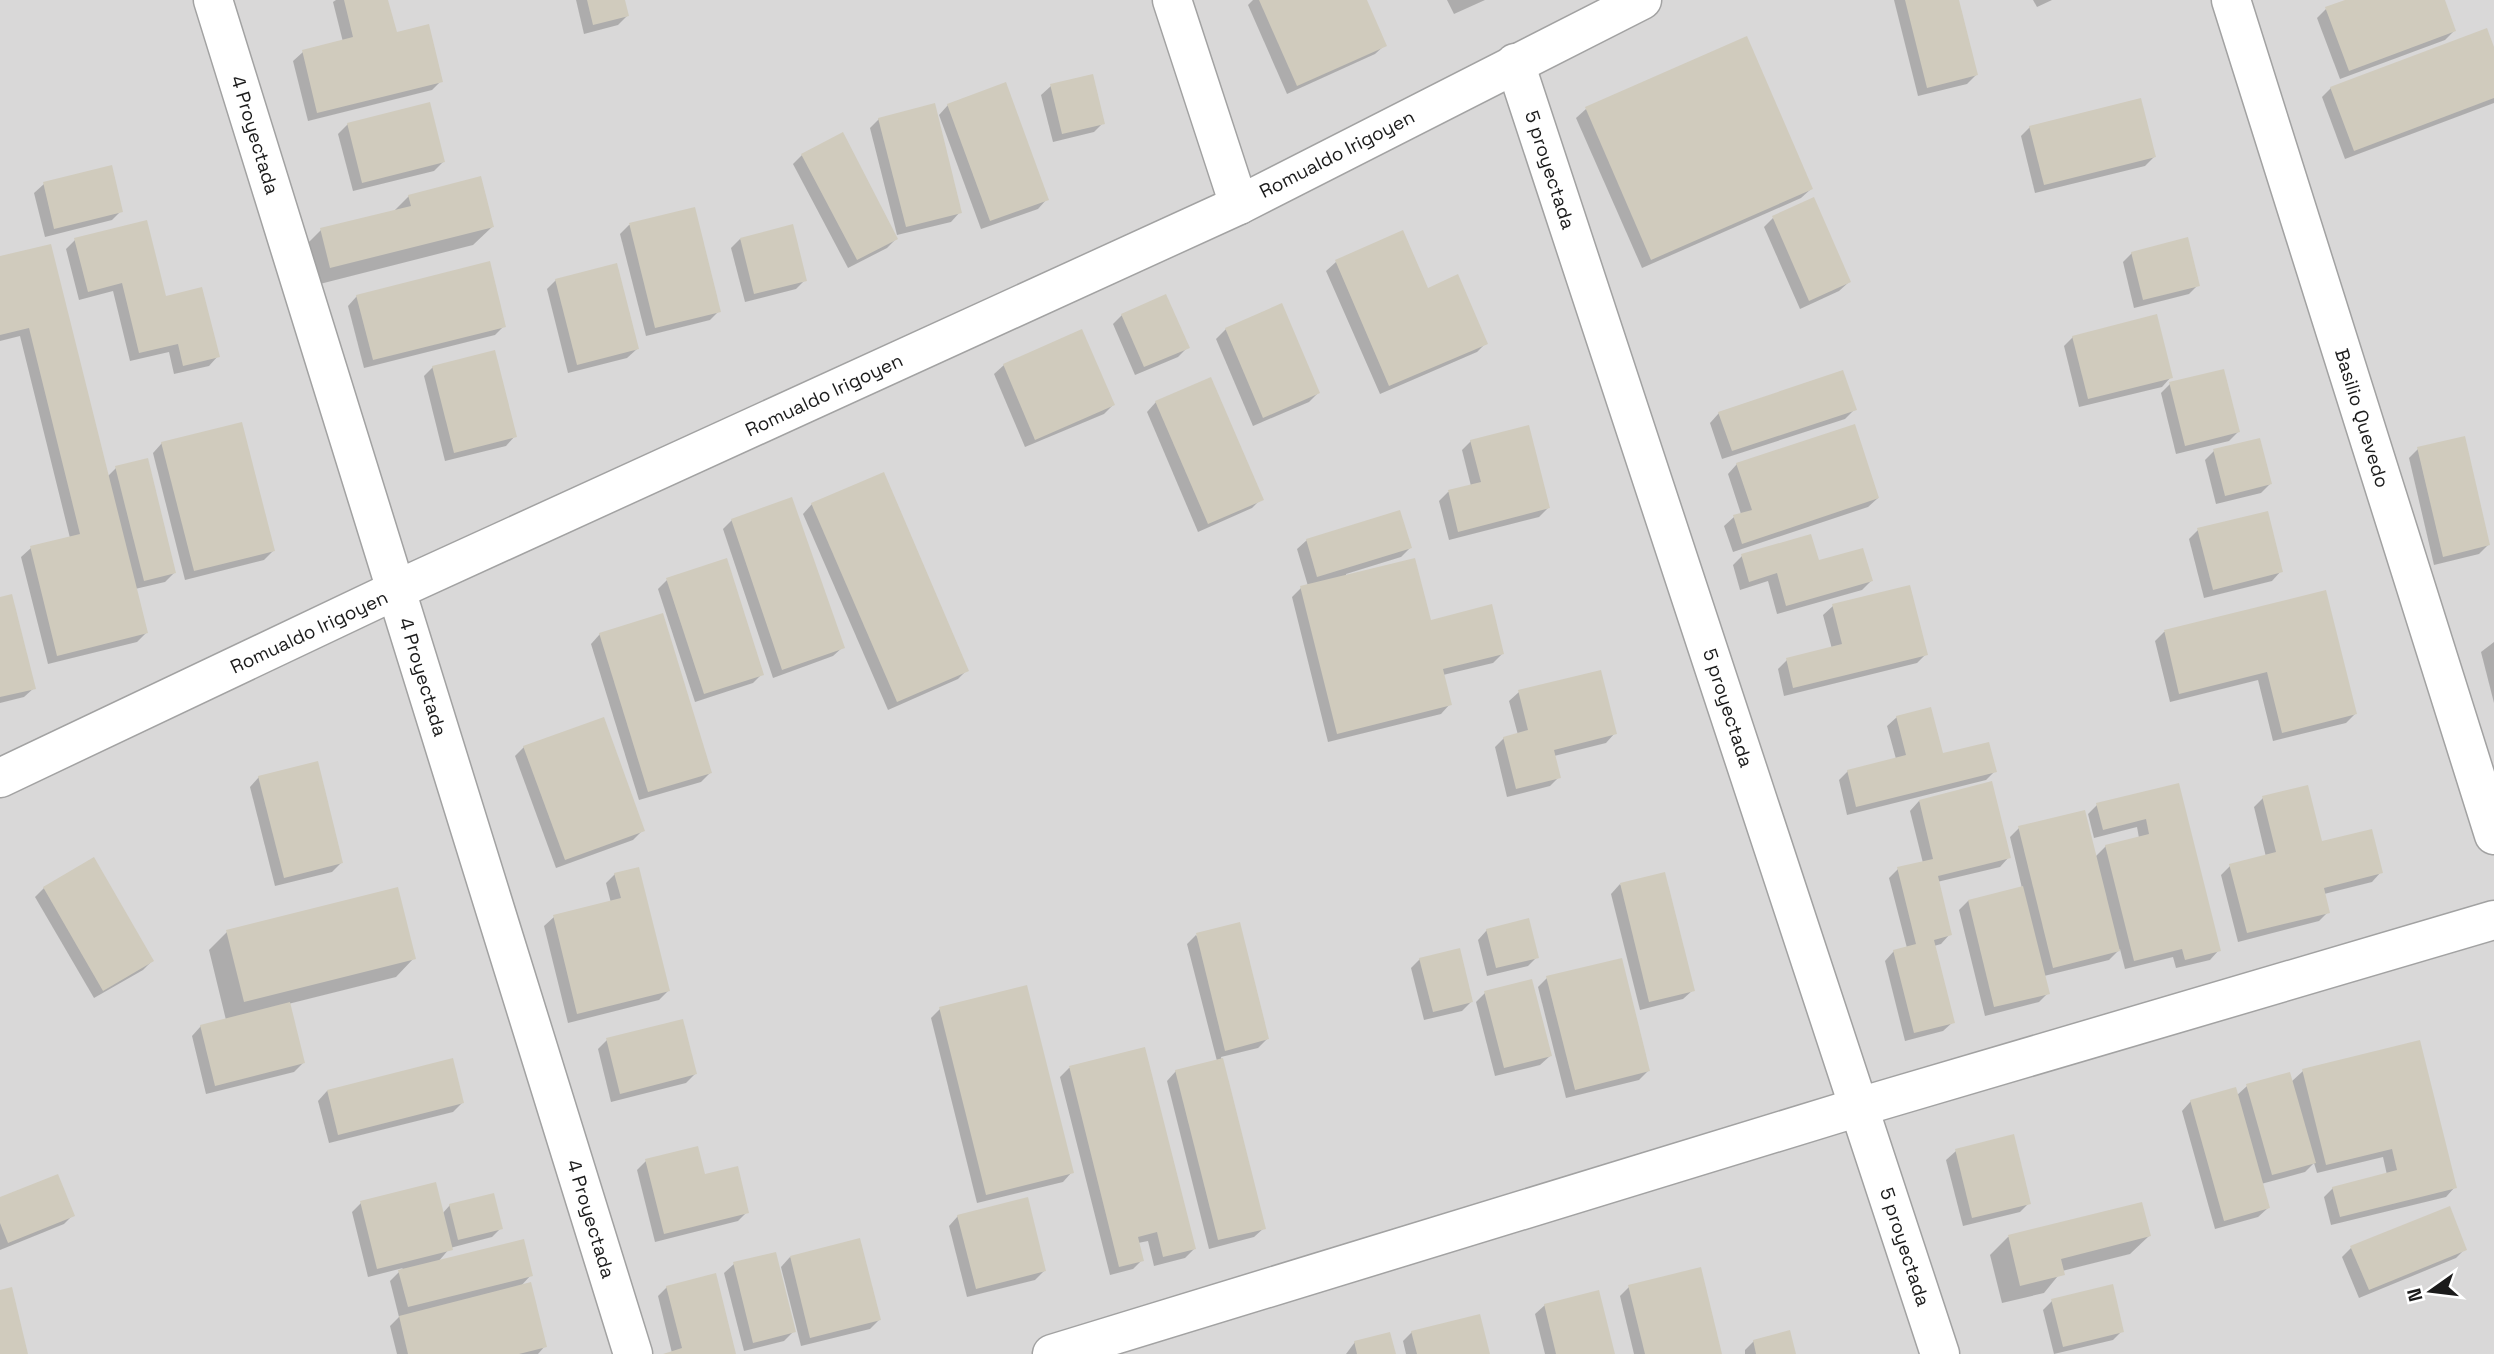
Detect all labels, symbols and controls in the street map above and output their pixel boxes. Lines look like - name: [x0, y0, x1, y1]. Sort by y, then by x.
- street label: 4 Proyectada: [225, 72, 285, 198]
- street label: Romualdo Irigoyen: [1255, 104, 1419, 204]
- street label: 5 proyectada: [1519, 107, 1581, 233]
- street label: Basilio Quevedo: [2329, 345, 2395, 491]
- street label: Romualdo Irigoyen: [741, 348, 907, 442]
- street label: Romualdo Irigoyen: [226, 585, 392, 679]
- street label: 4 Proyectada: [393, 614, 453, 740]
- street label: 5 proyectada: [1697, 645, 1759, 771]
- street label: 4 Proyectada: [561, 1156, 621, 1282]
- street label: 5 proyectada: [1874, 1184, 1936, 1310]
- north arrow: [2396, 1256, 2466, 1326]
- text: N: [2401, 1286, 2429, 1304]

